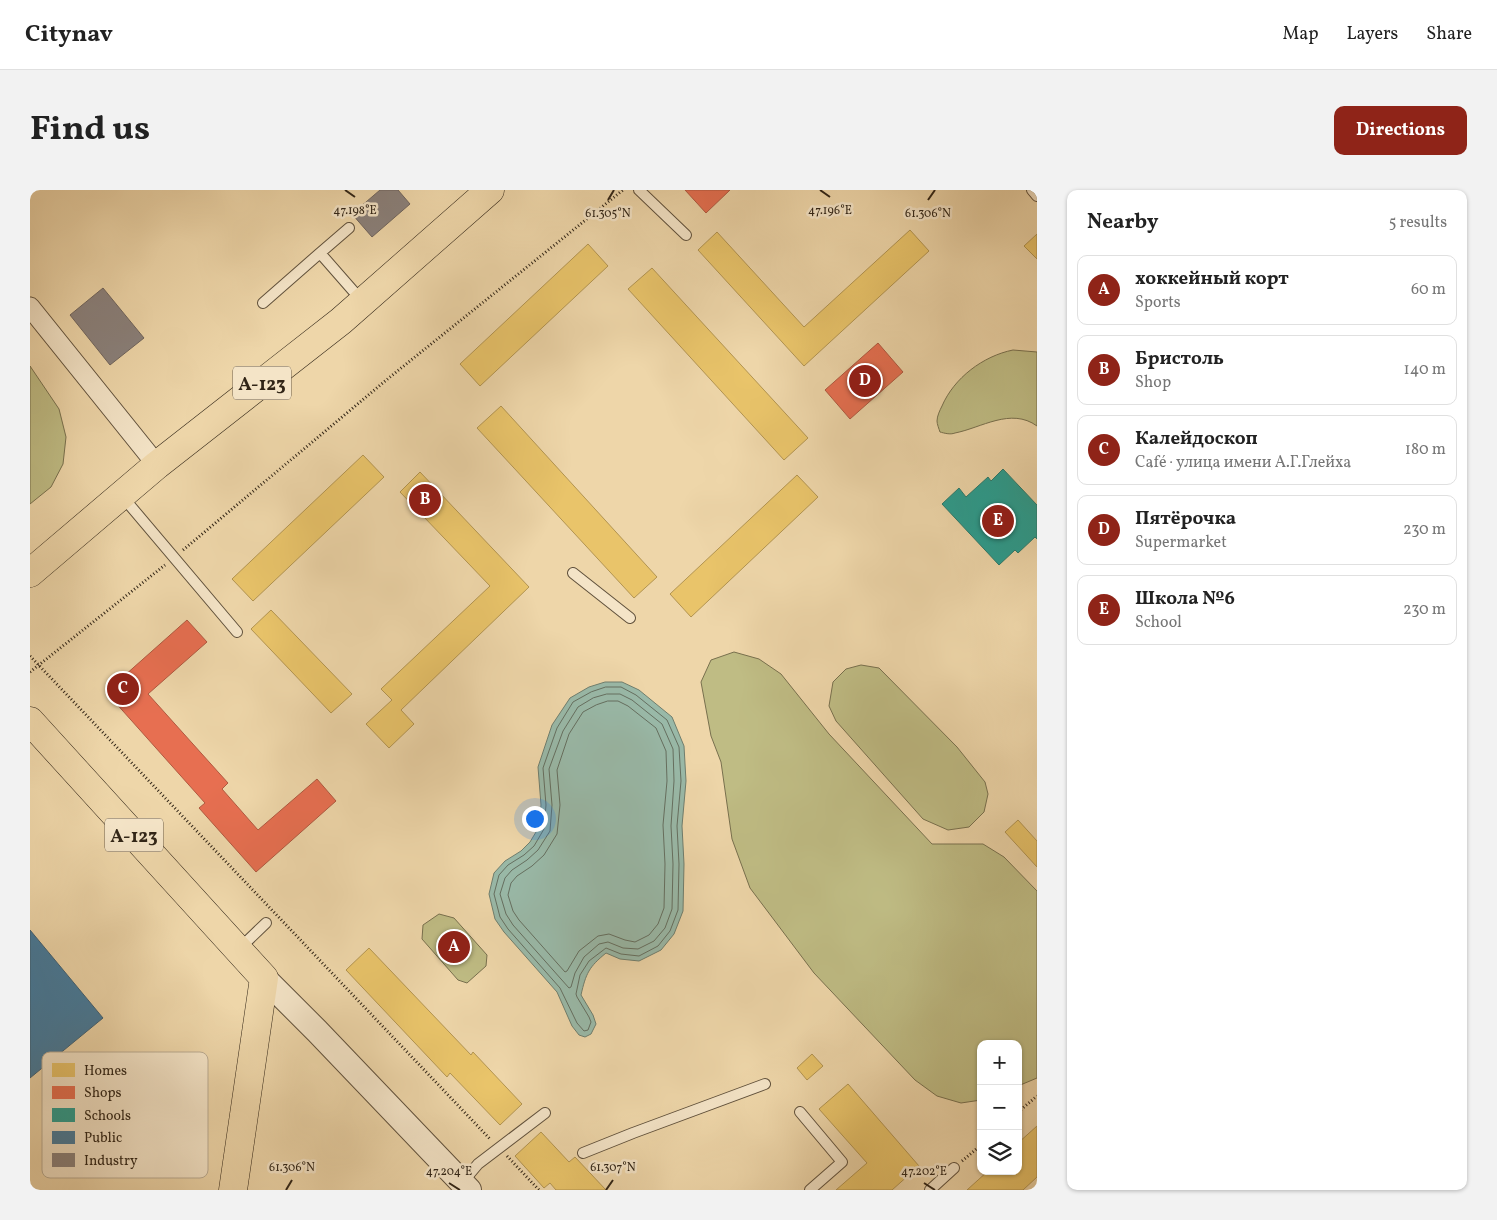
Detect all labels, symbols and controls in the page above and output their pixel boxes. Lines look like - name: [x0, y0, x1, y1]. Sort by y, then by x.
- text: Citynav: [25, 18, 113, 52]
- text: Map: [1282, 22, 1318, 47]
- text: Layers: [1346, 22, 1398, 47]
- text: Share: [1426, 22, 1472, 47]
- text: Find us: [30, 106, 150, 154]
- button: Directions: [1334, 106, 1467, 155]
- text: 47.198°E: [333, 203, 377, 219]
- text: 47.196°E: [808, 203, 852, 219]
- text: 61.305°N: [585, 206, 631, 222]
- text: 61.306°N: [905, 206, 951, 222]
- text: Nearby: [1087, 208, 1158, 237]
- text: 5 results: [1389, 212, 1447, 234]
- text: хоккейный корт: [1135, 266, 1289, 292]
- text: A: [1098, 279, 1110, 301]
- text: 60 m: [1411, 279, 1446, 301]
- text: Sports: [1135, 292, 1181, 314]
- text: Бристоль: [1135, 346, 1224, 372]
- text: B: [1099, 359, 1109, 381]
- text: 140 m: [1404, 359, 1446, 381]
- pin: D: [849, 362, 881, 400]
- road number: А-123: [233, 367, 291, 400]
- text: Shop: [1135, 372, 1171, 394]
- text: Калейдоскоп: [1135, 426, 1258, 452]
- text: C: [1099, 439, 1109, 461]
- text: 180 m: [1405, 439, 1446, 461]
- text: Café · улица имени А.Г.Глейха: [1135, 452, 1351, 474]
- pin: B: [409, 481, 441, 519]
- pin: E: [982, 502, 1014, 540]
- text: Пятёрочка: [1135, 506, 1236, 532]
- text: D: [1098, 519, 1110, 541]
- text: 230 m: [1403, 519, 1446, 541]
- text: Supermarket: [1135, 532, 1227, 554]
- text: Школа №6: [1135, 586, 1235, 612]
- text: E: [1099, 599, 1109, 621]
- text: 230 m: [1403, 599, 1446, 621]
- text: School: [1135, 612, 1182, 634]
- pin: C: [107, 670, 139, 708]
- your location: [522, 806, 548, 832]
- road number: А-123: [105, 818, 163, 852]
- pin: A: [438, 928, 470, 966]
- map controls: [977, 1040, 1022, 1175]
- button: +: [977, 1040, 1022, 1085]
- legend: [42, 1052, 208, 1178]
- text: Homes: [84, 1062, 127, 1081]
- text: Shops: [84, 1084, 122, 1103]
- button: −: [977, 1085, 1022, 1130]
- text: Schools: [84, 1107, 131, 1126]
- text: Public: [84, 1129, 122, 1148]
- button: layers: [977, 1130, 1022, 1175]
- text: Industry: [84, 1152, 138, 1171]
- text: 61.306°N: [269, 1160, 315, 1176]
- text: 61.307°N: [590, 1160, 636, 1176]
- text: 47.204°E: [426, 1164, 472, 1180]
- text: 47.202°E: [901, 1164, 947, 1180]

